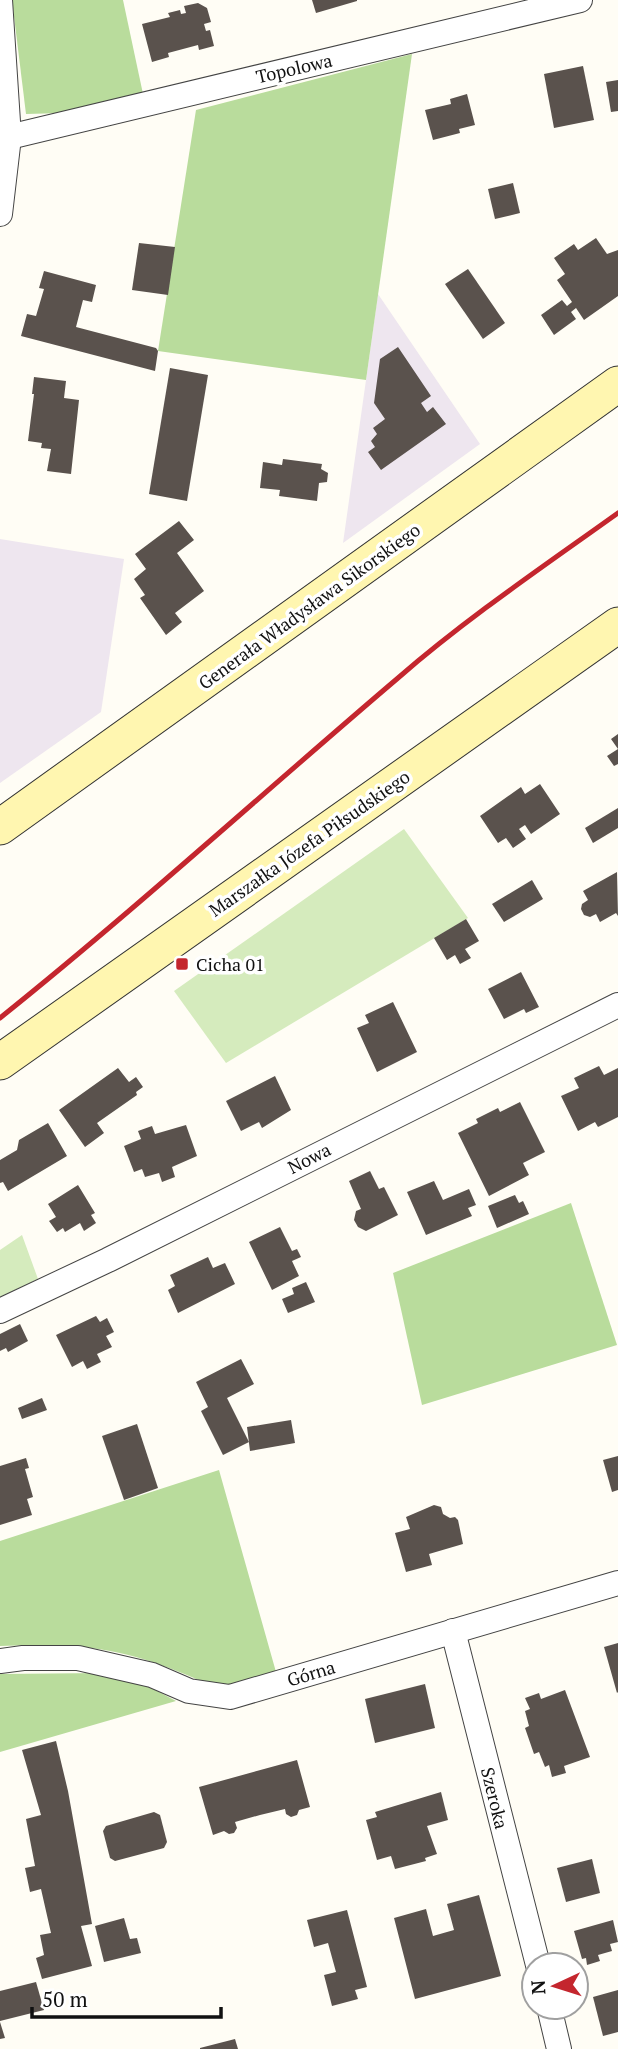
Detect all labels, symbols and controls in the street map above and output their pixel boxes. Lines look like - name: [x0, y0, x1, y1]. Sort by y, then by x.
- street label: Topolowa: [254, 48, 334, 88]
- street label: Generała Władysława Sikorskiego: [193, 517, 425, 695]
- street label: Marszałka Józefa Piłsudskiego: [204, 764, 414, 922]
- place label: Cicha 01: [196, 952, 265, 976]
- marker: Cicha 01: [174, 956, 190, 972]
- street label: Nowa: [283, 1137, 335, 1179]
- street label: Górna: [284, 1654, 338, 1692]
- street label: Szeroka: [476, 1765, 514, 1831]
- north arrow: [520, 1951, 590, 2021]
- scale bar: [32, 1976, 220, 2020]
- text: N: [525, 1979, 551, 1995]
- text: 50 m: [42, 1985, 88, 2013]

